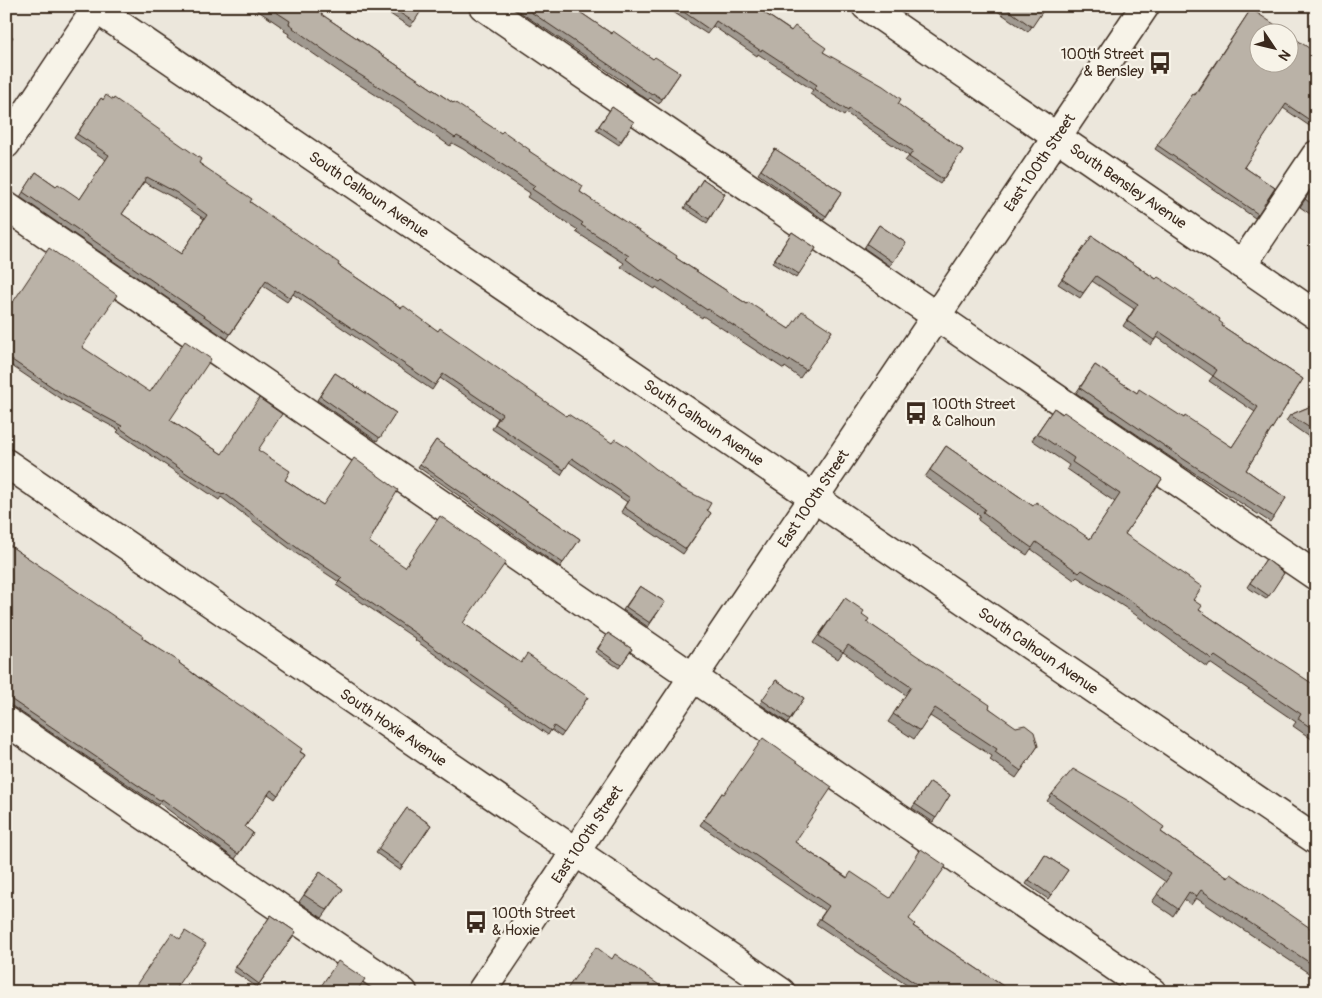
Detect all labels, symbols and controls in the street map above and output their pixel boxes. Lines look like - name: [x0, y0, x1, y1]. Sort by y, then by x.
- north arrow: [1250, 22, 1300, 72]
- place label: 100th Street & Bensley: [1061, 45, 1145, 81]
- text: N: [1275, 46, 1294, 64]
- bus stop icon: 100th Street & Bensley: [1147, 50, 1173, 76]
- street label: East 100th Street: [1000, 109, 1080, 215]
- street label: South Bensley Avenue: [1066, 139, 1191, 233]
- street label: South Calhoun Avenue: [305, 147, 433, 243]
- street label: South Calhoun Avenue: [640, 375, 768, 471]
- place label: 100th Street & Calhoun: [932, 395, 1016, 431]
- bus stop icon: 100th Street & Calhoun: [903, 400, 929, 426]
- street label: East 100th Street: [774, 445, 854, 551]
- street label: South Calhoun Avenue: [975, 603, 1102, 699]
- street label: South Hoxie Avenue: [336, 684, 451, 771]
- street label: East 100th Street: [547, 781, 627, 887]
- place label: 100th Street & Hoxie: [492, 904, 576, 940]
- bus stop icon: 100th Street & Hoxie: [463, 909, 489, 935]

